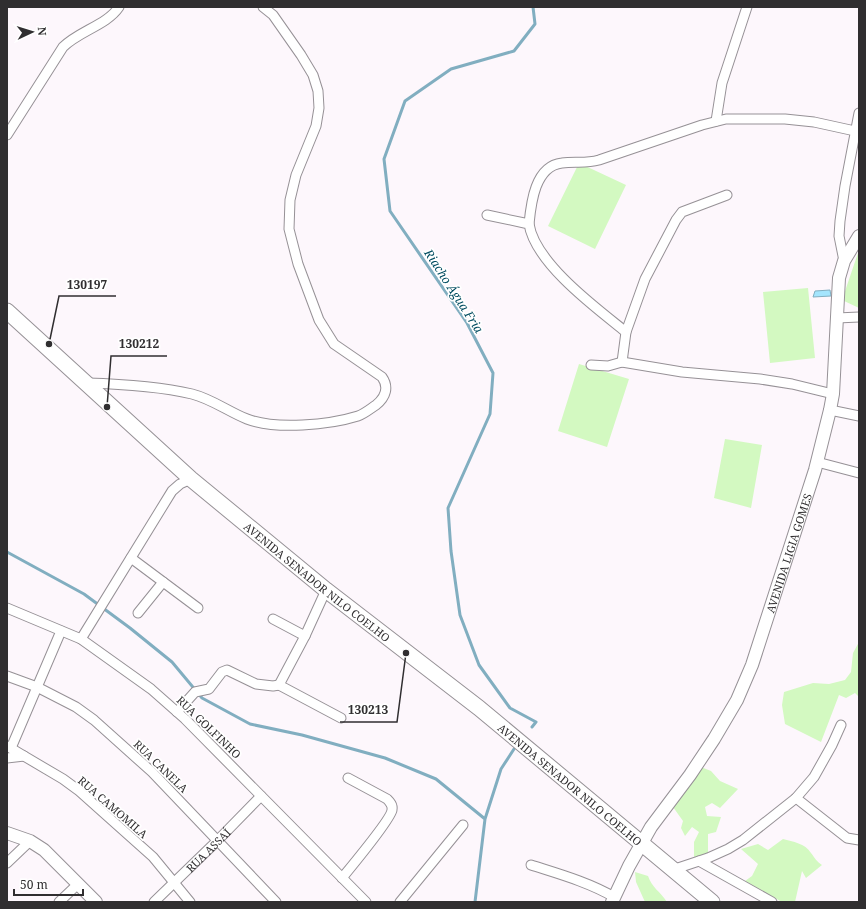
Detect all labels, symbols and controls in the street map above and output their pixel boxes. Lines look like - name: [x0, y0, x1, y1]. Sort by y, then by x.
- north arrow: [12, 12, 52, 52]
- text: N: [35, 26, 50, 36]
- water label: Riacho Água Fria: [420, 245, 488, 336]
- callout: 130197: [59, 272, 116, 296]
- text: 130197: [67, 276, 108, 293]
- callout: 130212: [111, 332, 167, 356]
- text: 130212: [119, 335, 160, 352]
- street label: AVENIDA LIGIA GOMES: [762, 491, 815, 615]
- street label: AVENIDA SENADOR NILO COELHO: [241, 518, 394, 645]
- street label: RUA GOLFINHO: [174, 692, 244, 762]
- callout: 130213: [340, 698, 397, 722]
- text: 130213: [348, 701, 389, 718]
- street label: AVENIDA SENADOR NILO COELHO: [495, 720, 646, 848]
- street label: RUA CANELA: [131, 736, 191, 796]
- street label: RUA CAMOMILA: [75, 773, 151, 841]
- street label: RUA ASSAÍ: [182, 825, 233, 875]
- scale bar: [14, 871, 83, 897]
- text: 50 m: [20, 876, 48, 893]

